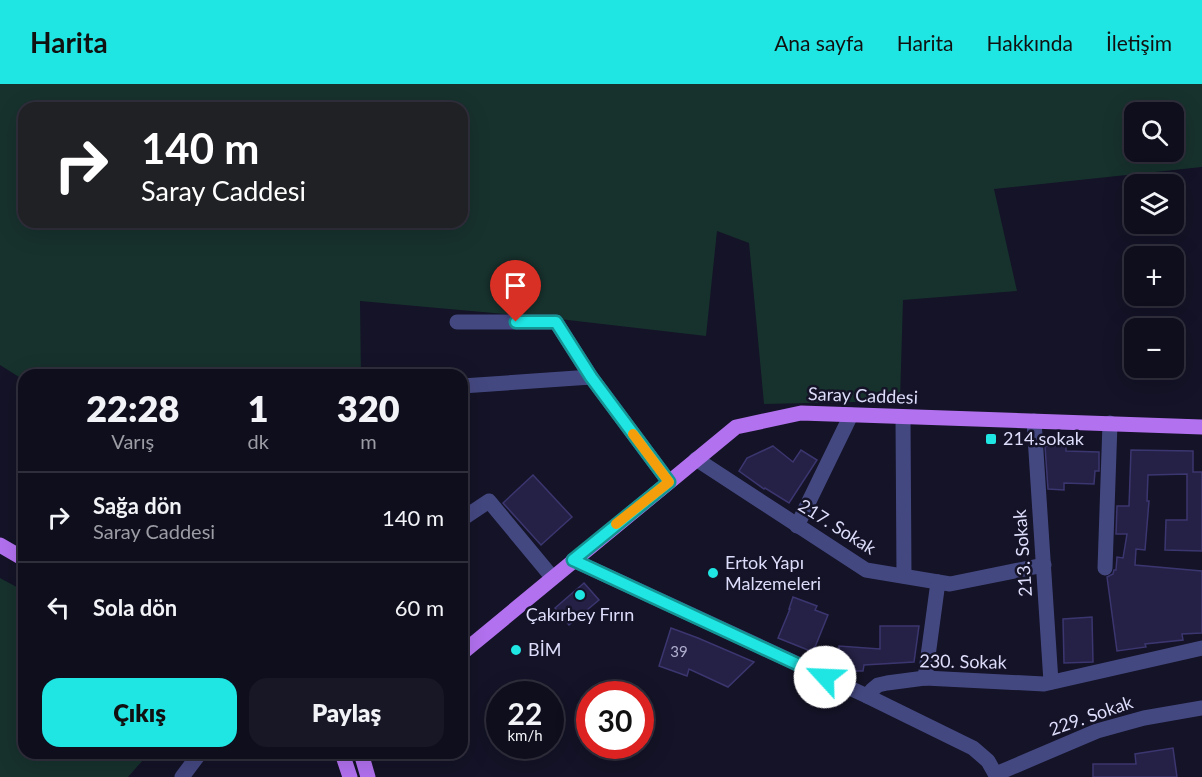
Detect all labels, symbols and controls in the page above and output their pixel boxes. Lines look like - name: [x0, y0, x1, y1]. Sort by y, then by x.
- text: Harita: [30, 25, 108, 59]
- text: Ana sayfa: [774, 30, 864, 55]
- text: Harita: [897, 30, 953, 55]
- text: Hakkında: [986, 30, 1073, 55]
- text: İletişim: [1106, 30, 1172, 55]
- map controls: [1124, 102, 1184, 378]
- button: search: [1124, 102, 1184, 162]
- text: 140 m: [141, 123, 259, 173]
- icon: right: [42, 126, 120, 204]
- text: Saray Caddesi: [141, 174, 306, 207]
- button: layers: [1124, 174, 1184, 234]
- button: +: [1124, 246, 1184, 306]
- pin: [490, 260, 541, 322]
- icon: arrive: [499, 269, 532, 302]
- button: −: [1124, 318, 1184, 378]
- street label: Saray Caddesi: [808, 382, 918, 408]
- text: 22:28: [86, 386, 179, 430]
- text: 1: [248, 386, 269, 430]
- text: 320: [337, 386, 400, 430]
- place label: 214.sokak: [1003, 427, 1085, 449]
- text: Varış: [111, 429, 154, 453]
- text: dk: [248, 429, 269, 453]
- text: m: [360, 429, 377, 453]
- marker: 214.sokak: [984, 432, 998, 446]
- text: Sağa dön: [93, 492, 182, 519]
- street label: 217. Sokak: [795, 494, 881, 559]
- icon: right: [42, 501, 75, 534]
- text: 140 m: [382, 504, 444, 531]
- street label: 213. Sokak: [1008, 508, 1036, 597]
- text: Saray Caddesi: [93, 519, 215, 543]
- place label: Ertok Yapı Malzemeleri: [725, 551, 821, 594]
- marker: Ertok Yapı Malzemeleri: [706, 566, 720, 580]
- marker: Çakırbey Fırın: [573, 588, 587, 602]
- icon: left: [42, 591, 75, 624]
- text: Sola dön: [93, 594, 177, 621]
- text: 60 m: [395, 594, 444, 621]
- place label: Çakırbey Fırın: [526, 603, 634, 625]
- place label: BİM: [528, 638, 561, 660]
- house number: 39: [670, 642, 688, 660]
- marker: BİM: [509, 643, 523, 657]
- position arrow: [793, 645, 857, 709]
- street label: 230. Sokak: [919, 649, 1008, 673]
- button: Çıkış: [42, 678, 237, 747]
- button: Paylaş: [249, 678, 444, 747]
- speed limit sign: 30: [576, 681, 654, 759]
- street label: 229. Sokak: [1046, 690, 1136, 740]
- text: 22: [508, 695, 542, 731]
- text: km/h: [507, 726, 543, 744]

